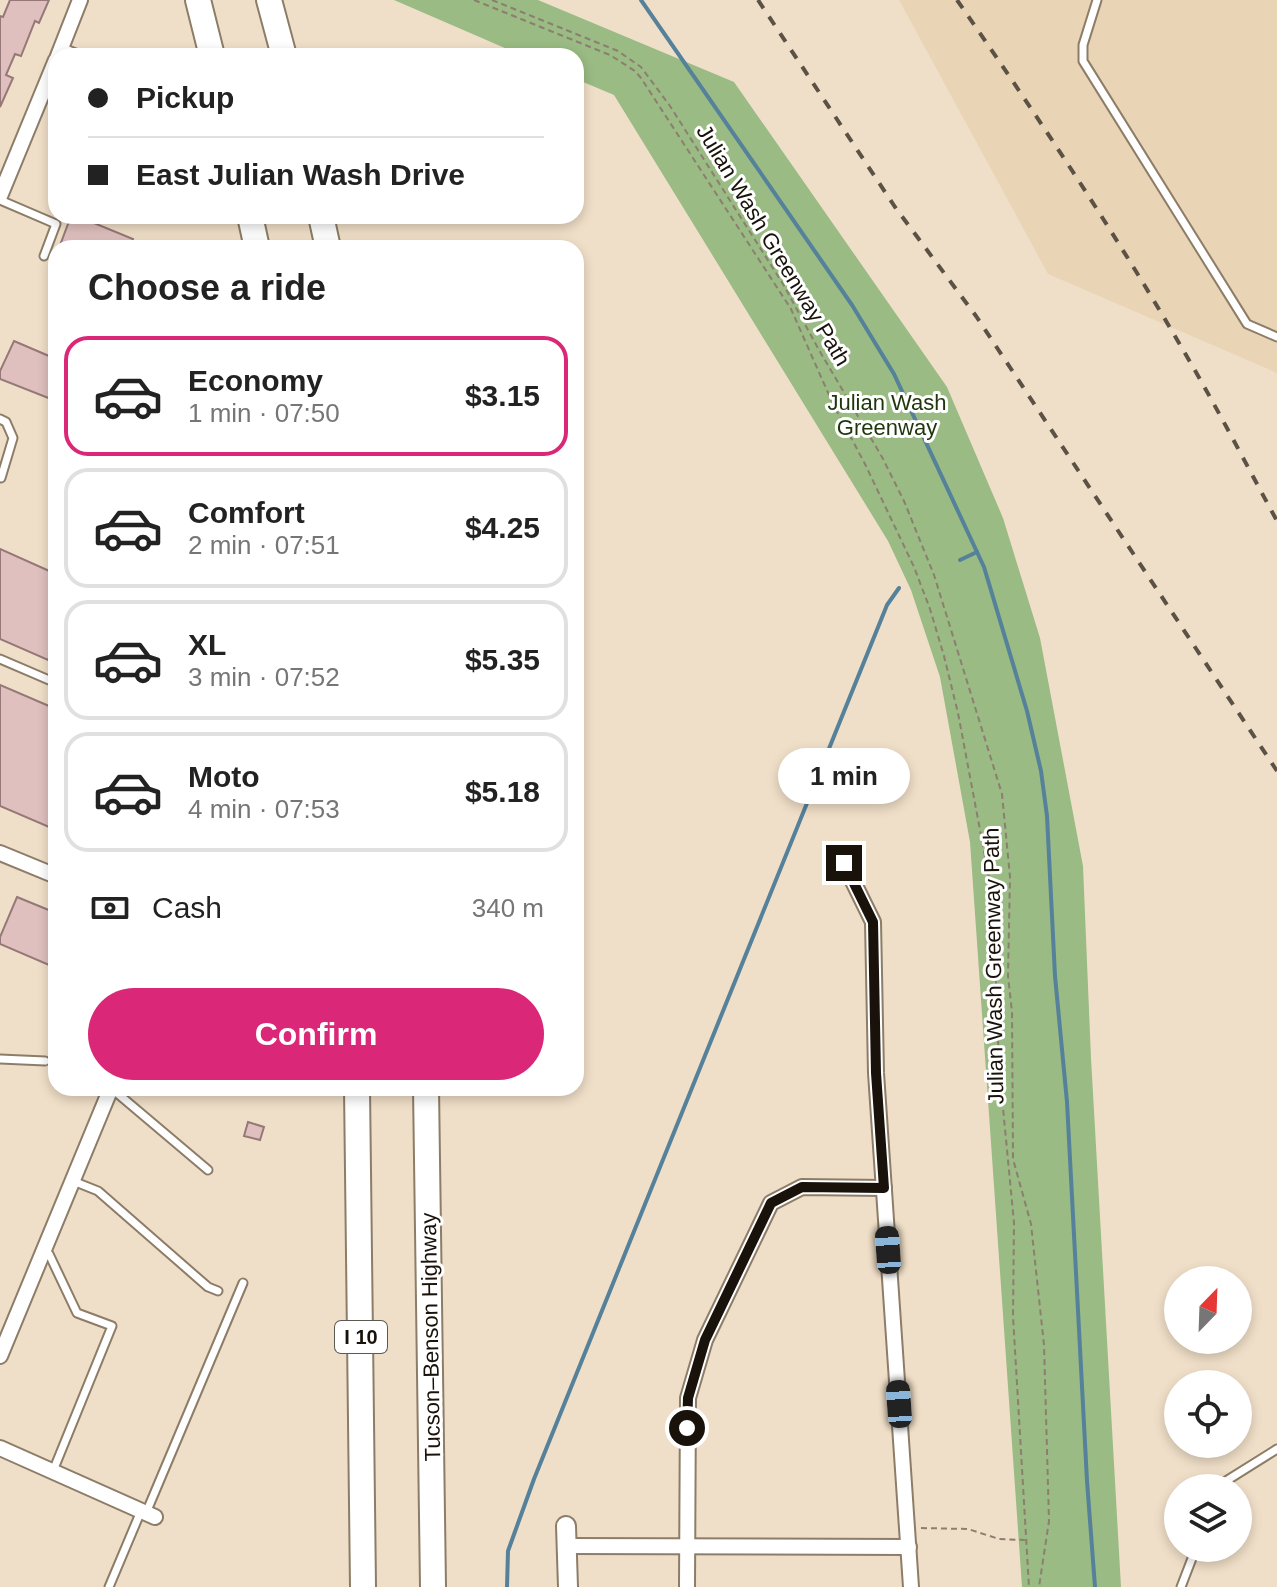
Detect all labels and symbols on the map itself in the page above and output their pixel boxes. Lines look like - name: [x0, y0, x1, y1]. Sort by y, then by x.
- street label: Julian Wash Greenway Path: [692, 120, 856, 370]
- park label: Julian Wash Greenway: [827, 390, 947, 440]
- callout: 1 min: [778, 747, 910, 803]
- street label: Julian Wash Greenway Path: [979, 827, 1008, 1105]
- route end: [826, 845, 862, 881]
- street label: Tucson–Benson Highway: [416, 1212, 445, 1462]
- car: [874, 1225, 902, 1275]
- north arrow: [1164, 1266, 1252, 1354]
- road number: I 10: [335, 1321, 387, 1353]
- car: [885, 1379, 913, 1429]
- route start: [669, 1410, 705, 1446]

